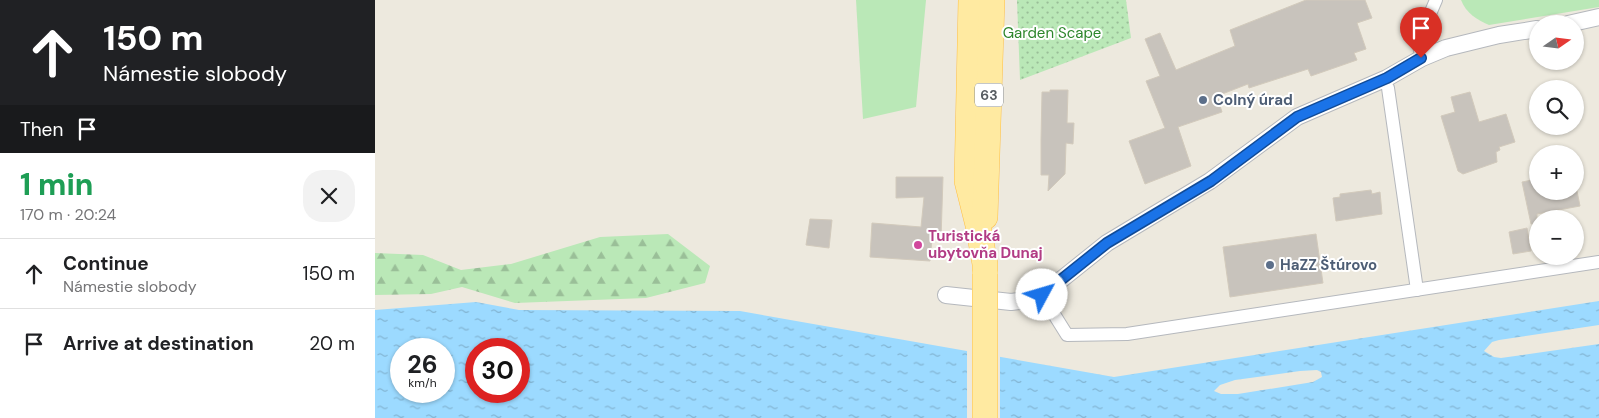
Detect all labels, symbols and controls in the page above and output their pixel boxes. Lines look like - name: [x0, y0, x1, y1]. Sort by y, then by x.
- pin: [1400, 7, 1442, 58]
- icon: arrive: [1407, 14, 1435, 42]
- text: 150 m: [103, 15, 203, 61]
- north arrow: [1529, 15, 1584, 70]
- map controls: [1529, 15, 1584, 265]
- icon: ahead: [20, 20, 85, 85]
- park label: Garden Scape: [1003, 23, 1101, 43]
- text: Námestie slobody: [103, 59, 287, 88]
- button: search: [1529, 80, 1584, 135]
- road number: 63: [975, 84, 1003, 106]
- place label: Colný úrad: [1213, 90, 1293, 110]
- marker: Colný úrad: [1197, 94, 1209, 106]
- icon: arrive: [73, 115, 101, 143]
- text: Then: [20, 117, 63, 142]
- button: +: [1529, 145, 1584, 200]
- text: 1 min: [20, 165, 93, 204]
- button: close: [303, 170, 355, 222]
- text: 170 m · 20:24: [20, 204, 116, 225]
- button: −: [1529, 210, 1584, 265]
- place label: Turistická ubytovňa Dunaj: [928, 226, 1043, 263]
- marker: Turistická ubytovňa Dunaj: [912, 239, 924, 251]
- text: Continue: [63, 251, 149, 276]
- place label: HaZZ Štúrovo: [1280, 255, 1377, 275]
- marker: HaZZ Štúrovo: [1264, 259, 1276, 271]
- icon: ahead: [20, 260, 48, 288]
- text: 150 m: [303, 261, 355, 286]
- position arrow: [1015, 268, 1067, 320]
- text: Námestie slobody: [63, 276, 197, 297]
- icon: arrive: [20, 330, 48, 358]
- text: Arrive at destination: [63, 331, 254, 356]
- text: 20 m: [309, 331, 355, 356]
- speed limit sign: 30: [465, 338, 530, 403]
- text: 26: [407, 348, 438, 381]
- text: km/h: [408, 375, 437, 391]

